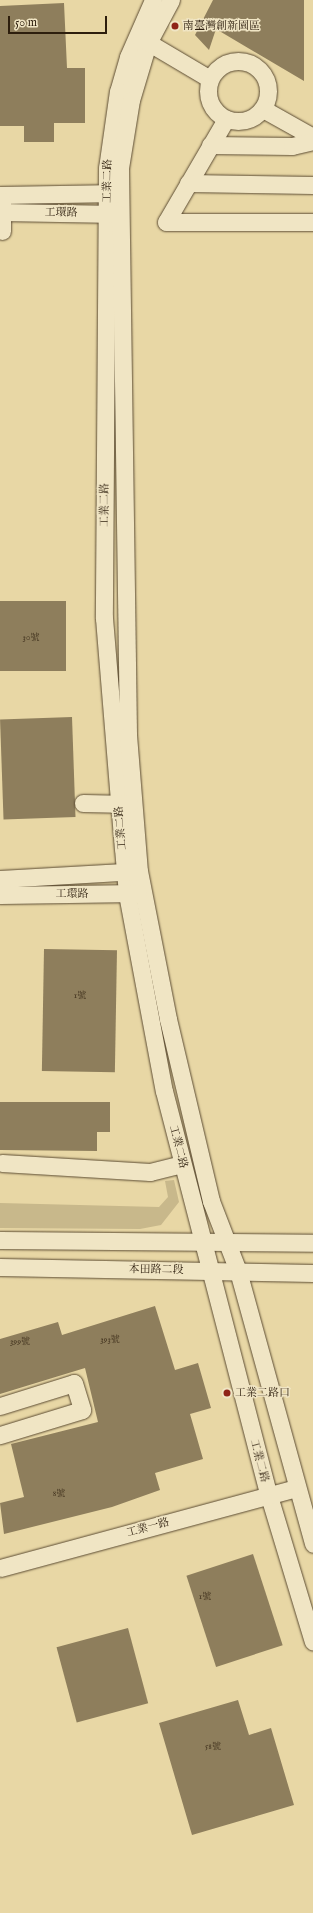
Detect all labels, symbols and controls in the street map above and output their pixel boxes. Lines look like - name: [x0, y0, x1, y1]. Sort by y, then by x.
- scale bar: [10, 8, 109, 34]
- text: 50 m: [15, 15, 37, 30]
- place label: 南臺灣創新園區: [183, 19, 260, 33]
- marker: 南臺灣創新園區: [170, 21, 180, 31]
- street label: 工業二路: [101, 159, 115, 203]
- street label: 工環路: [44, 206, 78, 220]
- street label: 工業二路: [98, 483, 112, 527]
- house number: 30號: [23, 633, 39, 643]
- street label: 工業二路: [113, 806, 129, 850]
- street label: 工環路: [56, 887, 88, 901]
- house number: 1號: [74, 991, 86, 1001]
- street label: 工業二路: [166, 1124, 190, 1170]
- street label: 本田路二段: [128, 1263, 184, 1277]
- house number: 393號: [100, 1335, 120, 1345]
- house number: 399號: [10, 1337, 30, 1347]
- place label: 工業二路口: [235, 1386, 290, 1400]
- marker: 工業二路口: [222, 1388, 232, 1398]
- street label: 工業二路: [247, 1438, 271, 1484]
- house number: 8號: [53, 1489, 65, 1499]
- street label: 工業一路: [125, 1516, 171, 1540]
- house number: 1號: [199, 1592, 211, 1602]
- house number: 58號: [205, 1742, 221, 1752]

